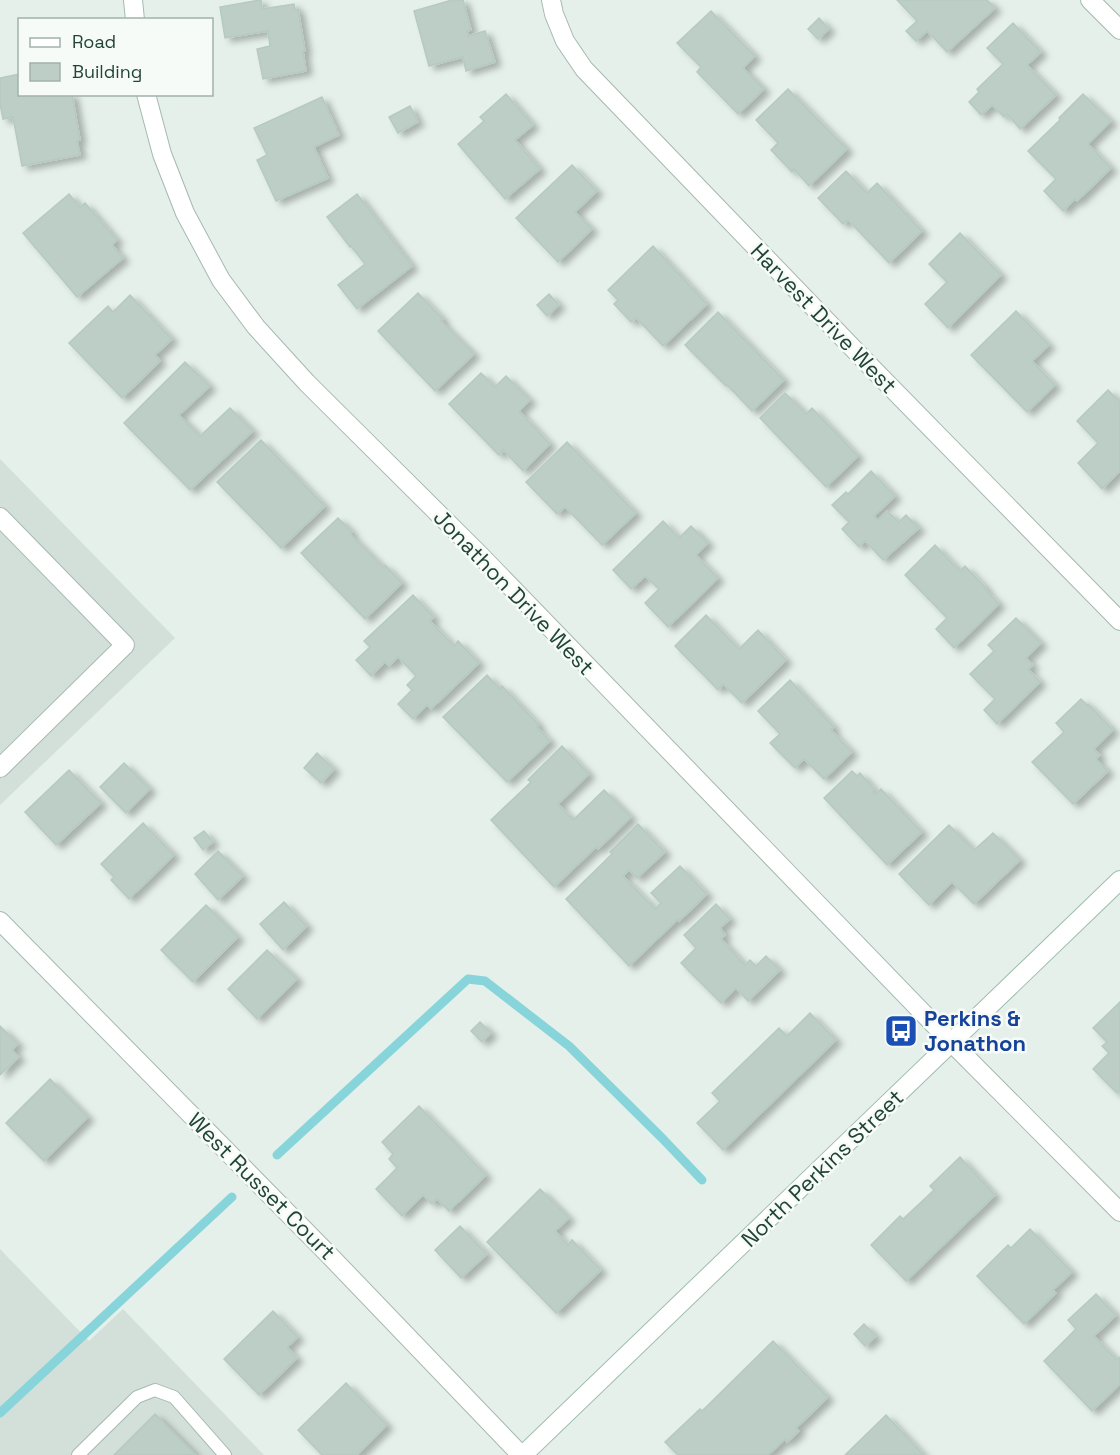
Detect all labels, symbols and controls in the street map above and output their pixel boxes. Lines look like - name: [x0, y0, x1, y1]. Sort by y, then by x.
- legend: [18, 18, 213, 96]
- text: Road: [72, 30, 116, 53]
- text: Building: [72, 60, 142, 83]
- street label: Harvest Drive West: [745, 237, 903, 399]
- street label: Jonathon Drive West: [428, 503, 600, 681]
- place label: Perkins & Jonathon: [924, 1004, 1026, 1057]
- bus stop icon: Perkins & Jonathon: [883, 1013, 919, 1049]
- street label: North Perkins Street: [735, 1083, 909, 1253]
- street label: West Russet Court: [182, 1106, 342, 1266]

